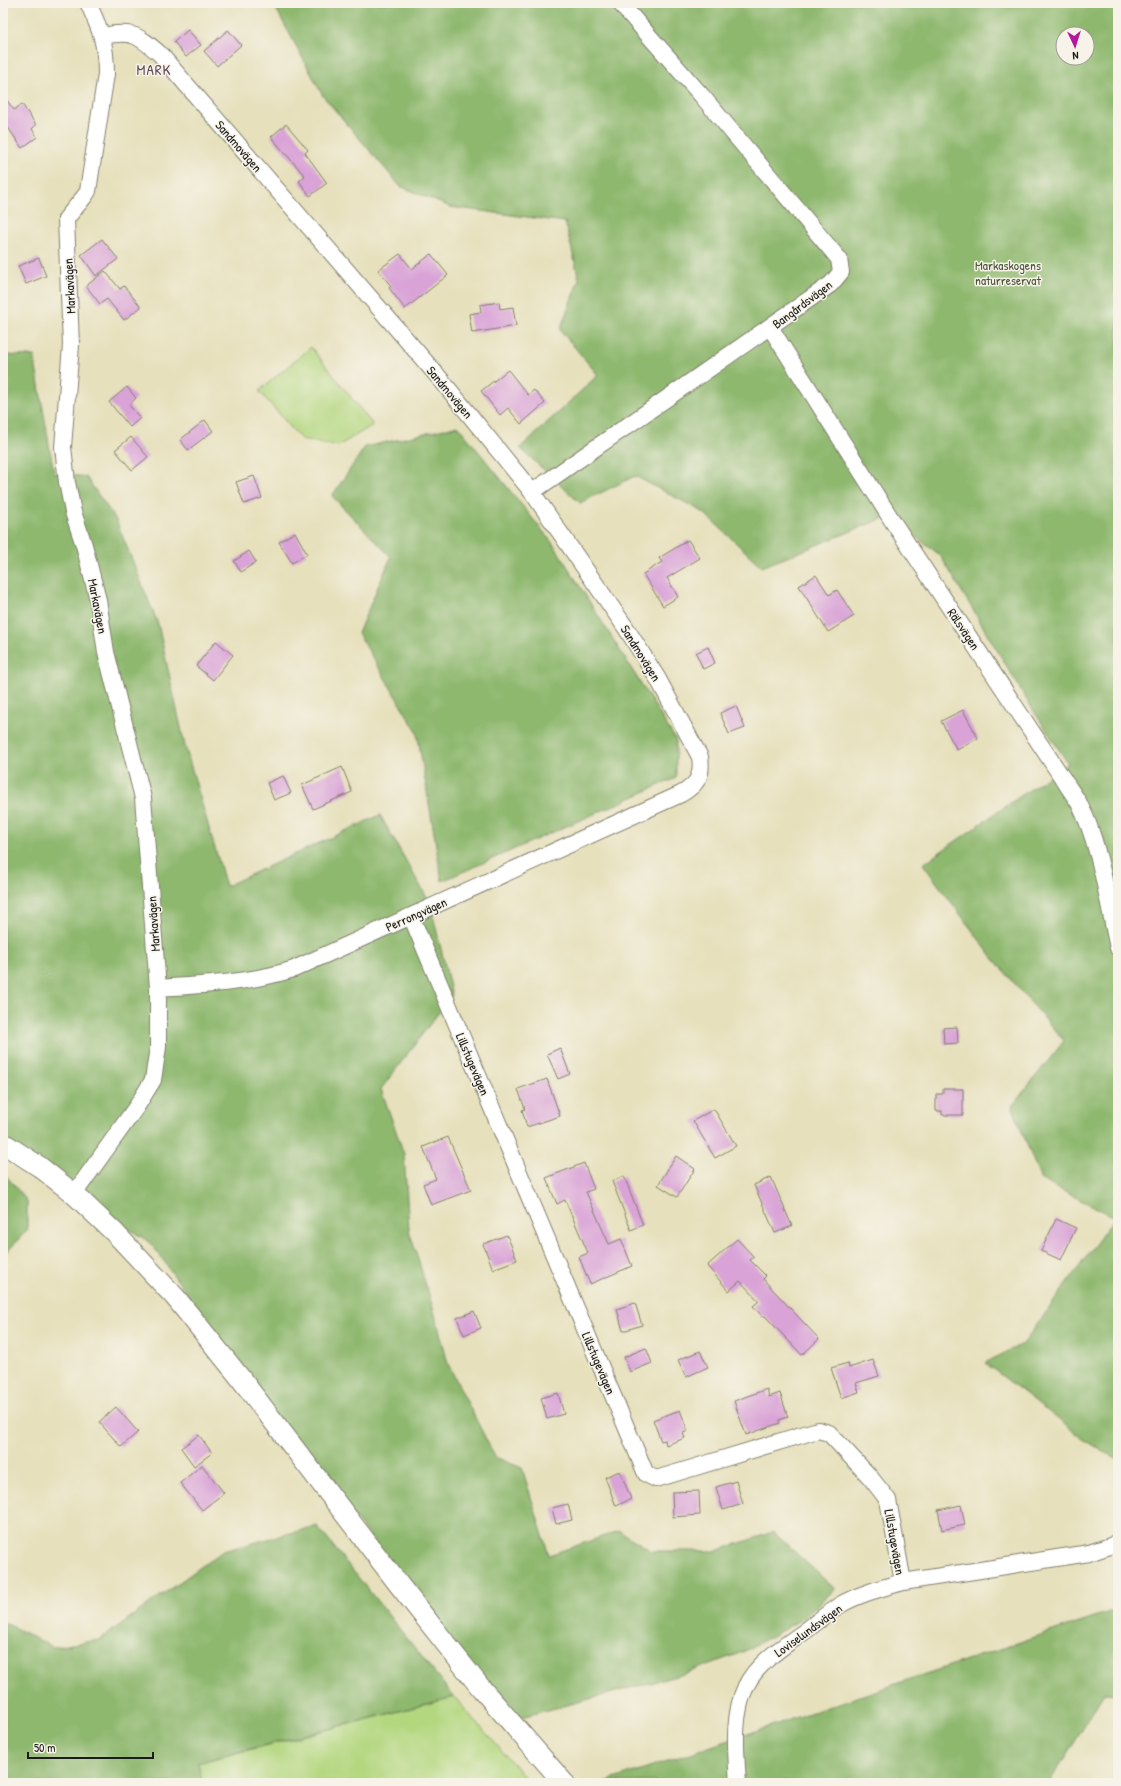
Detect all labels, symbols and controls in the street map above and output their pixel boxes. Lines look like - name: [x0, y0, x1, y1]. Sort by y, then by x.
- north arrow: [1055, 26, 1095, 66]
- text: N: [1072, 49, 1079, 63]
- district label: MARK: [137, 59, 171, 80]
- street label: Sandmovägen: [211, 116, 267, 176]
- park label: Markaskogens naturreservat: [975, 256, 1041, 289]
- street label: Markavägen: [59, 258, 79, 314]
- street label: Bangårdsvägen: [768, 275, 836, 332]
- street label: Sandmovägen: [423, 362, 477, 422]
- street label: Markavägen: [84, 577, 112, 635]
- street label: Rälsvägen: [944, 605, 985, 653]
- street label: Sandmovägen: [617, 621, 665, 685]
- street label: Perrongvägen: [382, 892, 450, 936]
- street label: Markavägen: [142, 896, 164, 952]
- street label: Lillstugevägen: [452, 1030, 494, 1098]
- street label: Lillstugevägen: [578, 1329, 620, 1397]
- street label: Lillstugevägen: [880, 1508, 910, 1576]
- street label: Loviselundsvägen: [770, 1599, 846, 1661]
- scale bar: [28, 1734, 153, 1760]
- text: 50 m: [34, 1739, 55, 1756]

